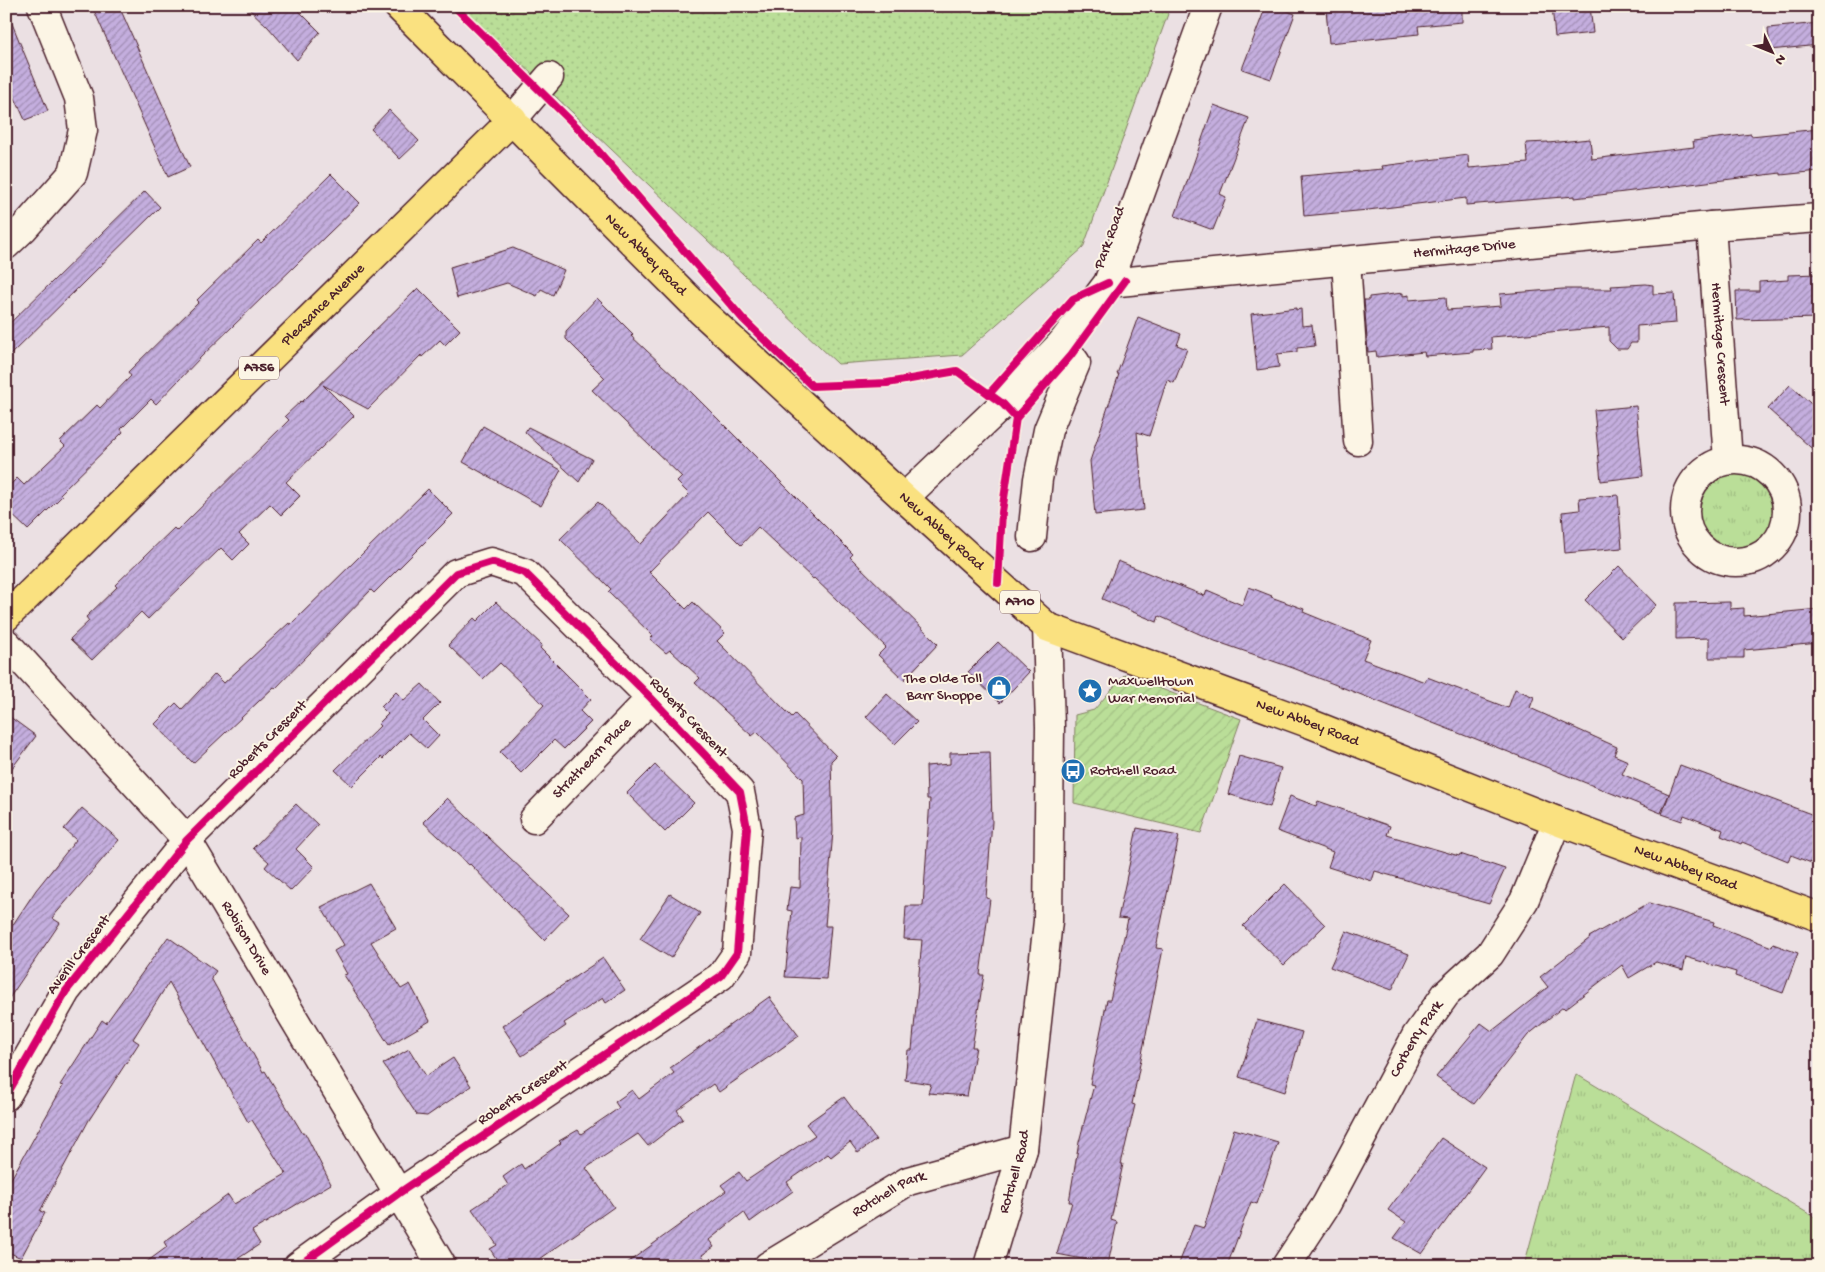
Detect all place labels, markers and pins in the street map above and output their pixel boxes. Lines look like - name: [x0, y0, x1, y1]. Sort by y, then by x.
- place label: The Olde Toll Barr Shoppe: [903, 670, 982, 705]
- place label: Maxwelltown War Memorial: [1108, 673, 1195, 708]
- shop icon: The Olde Toll Barr Shoppe: [986, 675, 1012, 701]
- place icon: Maxwelltown War Memorial: [1077, 678, 1103, 704]
- bus stop icon: Rotchell Road: [1060, 758, 1086, 784]
- place label: Rotchell Road: [1090, 762, 1177, 780]

